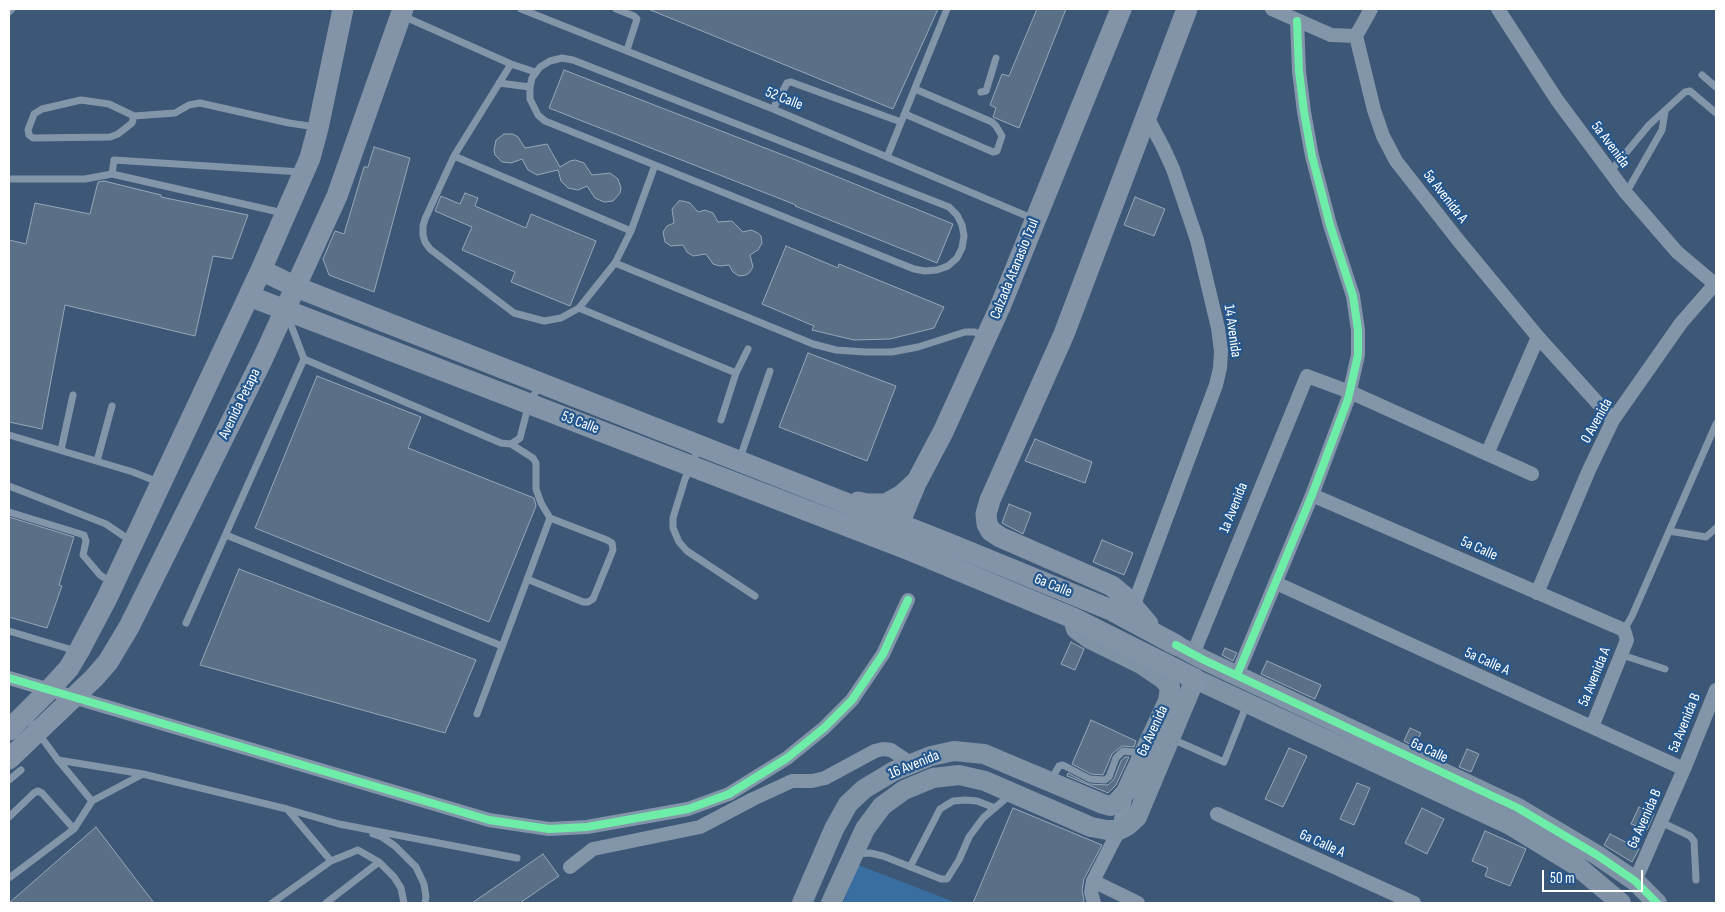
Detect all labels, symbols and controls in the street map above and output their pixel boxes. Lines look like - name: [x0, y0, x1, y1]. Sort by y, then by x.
- street label: 52 Calle: [763, 83, 805, 115]
- street label: 5a Avenida: [1587, 118, 1633, 172]
- street label: 5a Avenida A: [1419, 167, 1471, 227]
- street label: Calzada Atanasio Tzul: [987, 216, 1043, 322]
- street label: 14 Avenida: [1219, 303, 1245, 359]
- street label: Avenida Petapa: [215, 366, 265, 442]
- street label: 0 Avenida: [1577, 396, 1617, 446]
- street label: 53 Calle: [559, 408, 601, 438]
- street label: 1a Avenida: [1216, 480, 1252, 536]
- street label: 5a Calle: [1458, 533, 1500, 565]
- street label: 6a Calle: [1031, 570, 1075, 602]
- street label: 5a Calle A: [1462, 644, 1512, 680]
- street label: 5a Avenida A: [1575, 645, 1615, 709]
- street label: 5a Avenida B: [1665, 691, 1705, 755]
- street label: 6a Avenida: [1133, 703, 1173, 759]
- street label: 6a Calle: [1407, 735, 1451, 767]
- street label: 16 Avenida: [886, 747, 942, 783]
- street label: 6a Avenida B: [1624, 787, 1666, 851]
- street label: 6a Calle A: [1296, 826, 1348, 862]
- scale bar: [1545, 860, 1646, 892]
- text: 50 m: [1550, 869, 1575, 888]

